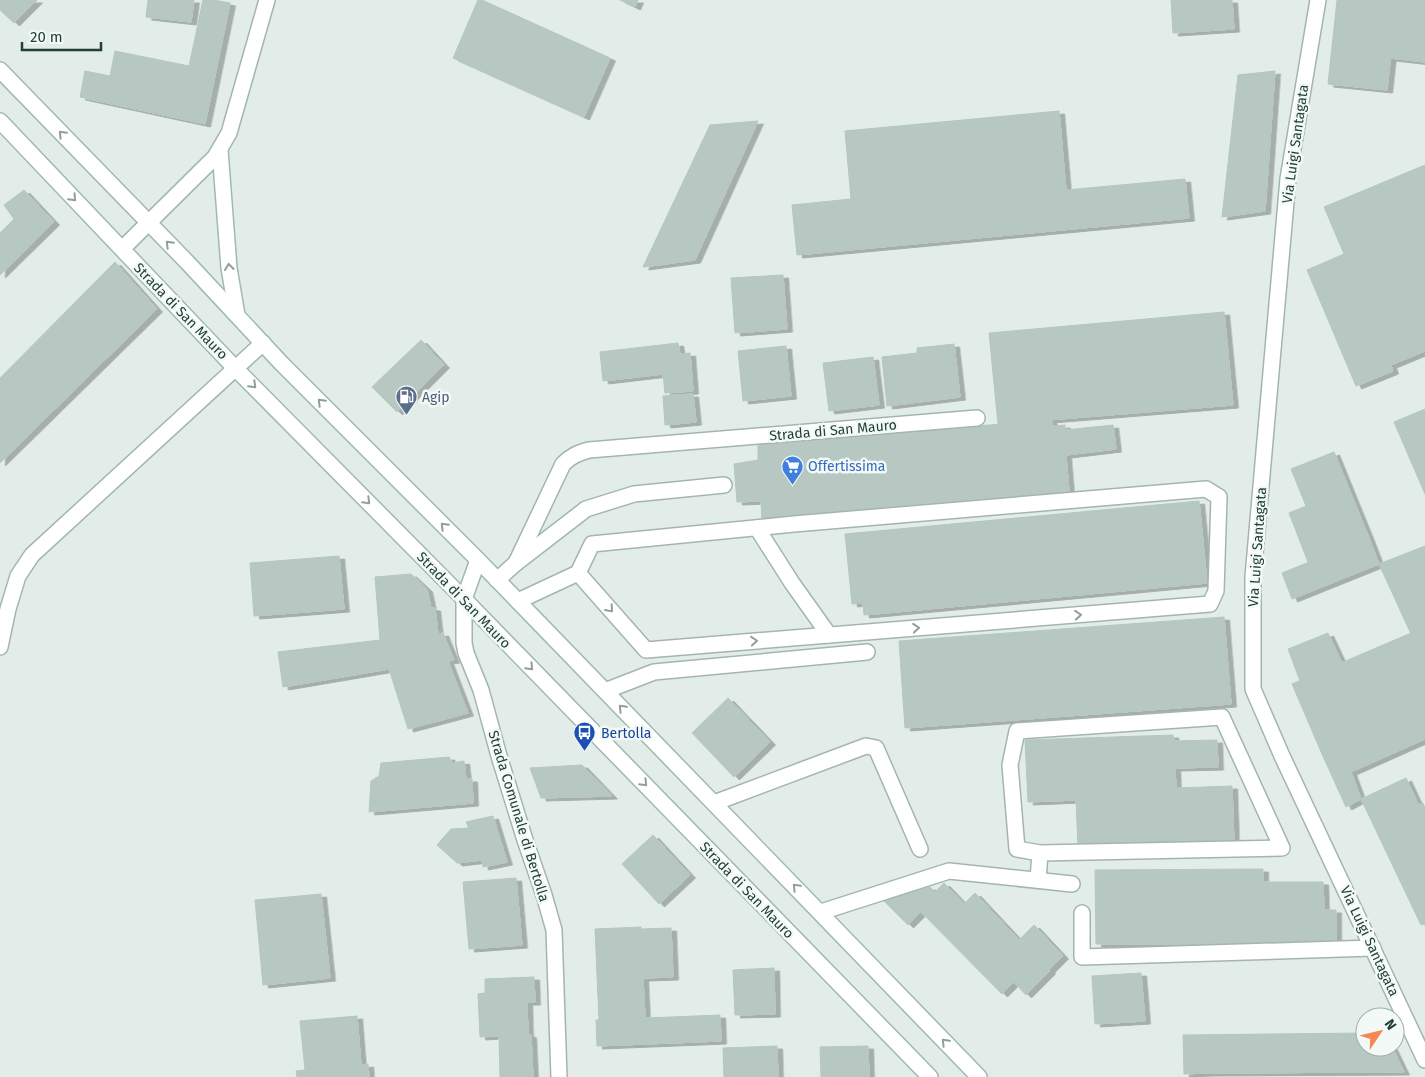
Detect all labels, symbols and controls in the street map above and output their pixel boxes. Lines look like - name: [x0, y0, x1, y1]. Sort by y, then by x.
- scale bar: [22, 20, 101, 52]
- text: 20 m: [30, 28, 63, 46]
- street label: Via Luigi Santagata: [1279, 84, 1312, 205]
- one-way arrow: [59, 131, 68, 140]
- one-way arrow: [67, 192, 76, 201]
- one-way arrow: [166, 241, 175, 250]
- street label: Strada di San Mauro: [130, 259, 231, 363]
- one-way arrow: [224, 263, 235, 271]
- one-way arrow: [247, 380, 256, 389]
- fuel station icon: Agip: [394, 385, 418, 416]
- place label: Agip: [422, 389, 450, 406]
- one-way arrow: [318, 399, 327, 408]
- street label: Strada di San Mauro: [769, 416, 898, 445]
- supermarket icon: Offertissima: [780, 454, 804, 485]
- place label: Offertissima: [808, 458, 885, 475]
- street label: Via Luigi Santagata: [1245, 487, 1270, 607]
- one-way arrow: [361, 495, 370, 504]
- one-way arrow: [441, 523, 450, 532]
- street label: Strada di San Mauro: [413, 548, 514, 652]
- one-way arrow: [605, 604, 614, 613]
- one-way arrow: [1074, 609, 1082, 620]
- one-way arrow: [913, 622, 921, 633]
- one-way arrow: [751, 636, 759, 647]
- one-way arrow: [524, 661, 533, 670]
- one-way arrow: [619, 705, 628, 714]
- bus stop icon: Bertolla: [573, 721, 597, 752]
- place label: Bertolla: [601, 725, 651, 742]
- street label: Strada Comunale di Bertolla: [484, 728, 553, 904]
- one-way arrow: [638, 777, 647, 786]
- street label: Strada di San Mauro: [696, 838, 797, 942]
- street label: Via Luigi Santagata: [1336, 883, 1403, 999]
- one-way arrow: [793, 884, 802, 893]
- north arrow: [1355, 1007, 1405, 1057]
- text: N: [1381, 1016, 1400, 1034]
- one-way arrow: [942, 1039, 951, 1048]

